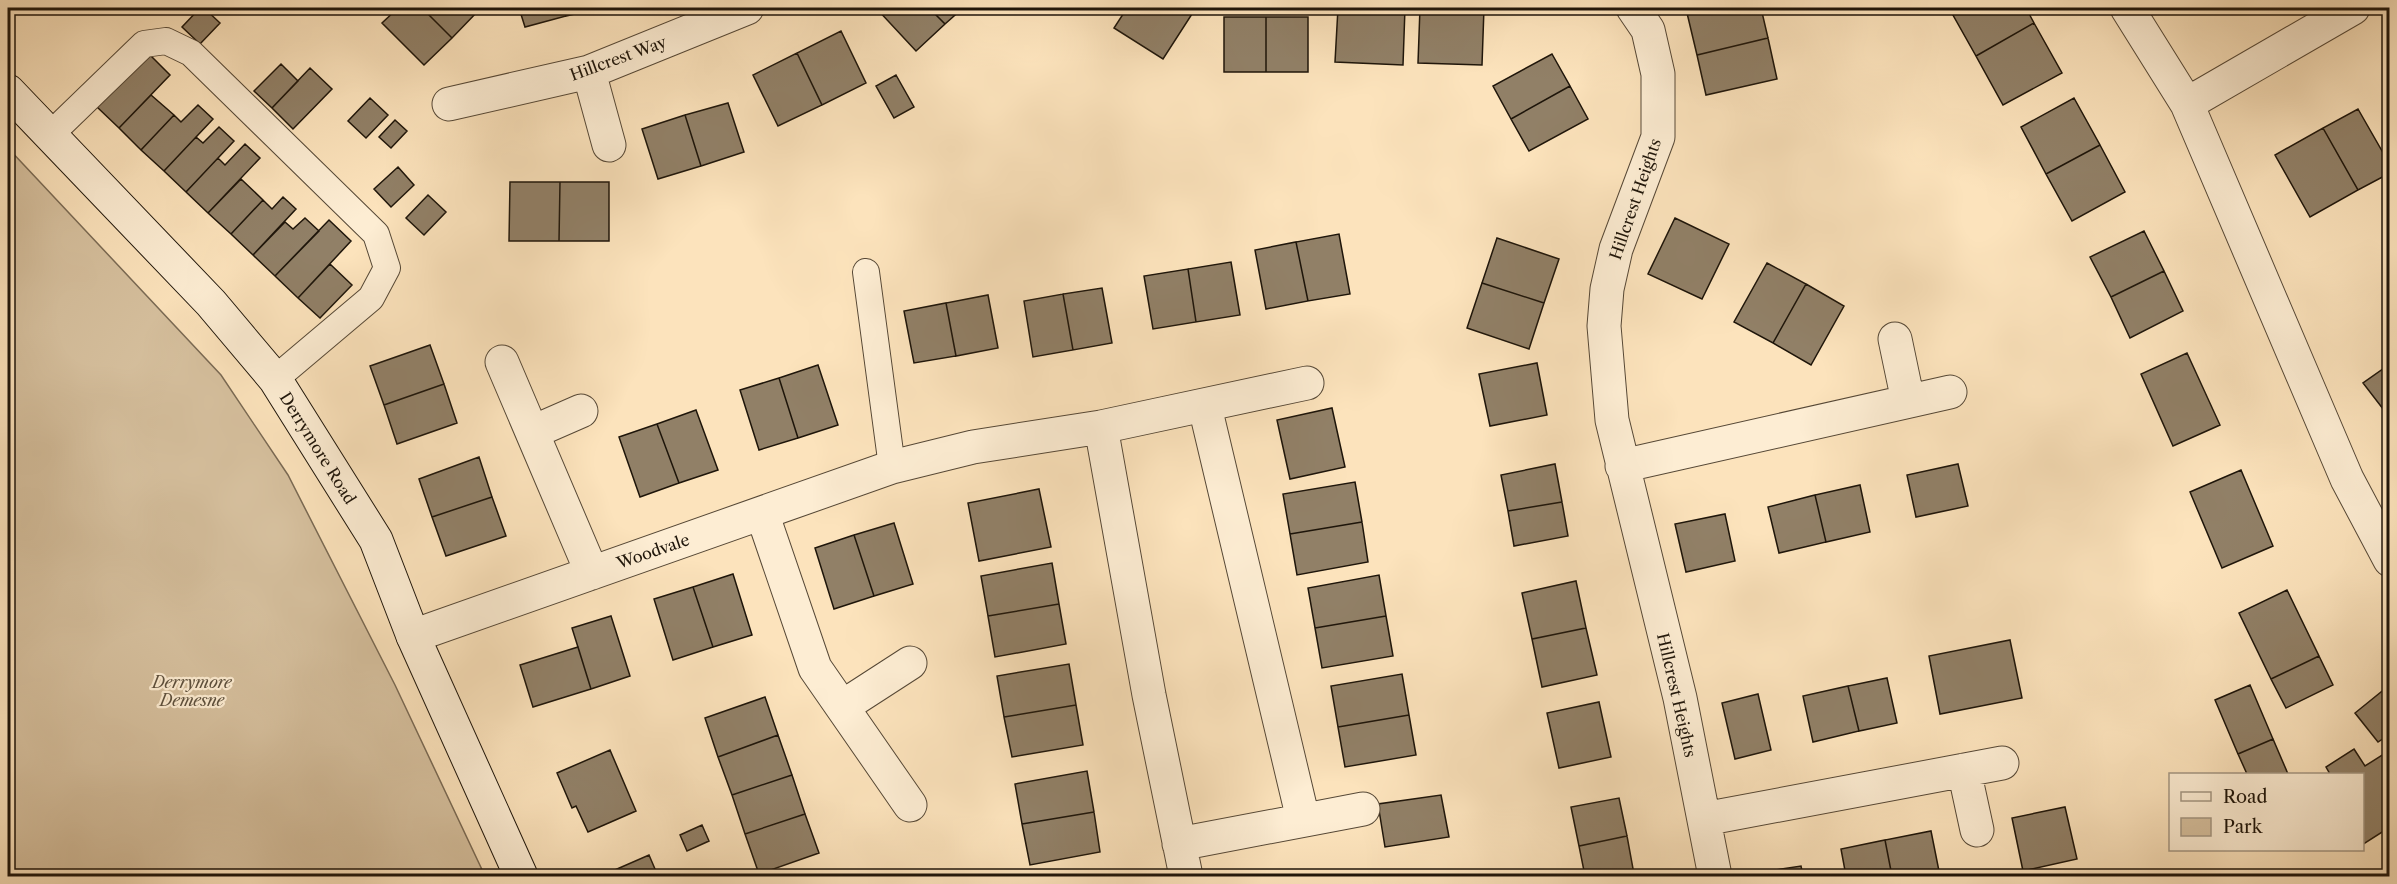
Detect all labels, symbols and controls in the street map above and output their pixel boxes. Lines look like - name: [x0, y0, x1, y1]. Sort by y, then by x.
- street label: Hillcrest Way: [567, 31, 670, 85]
- street label: Hillcrest Heights: [1605, 136, 1665, 262]
- street label: Derrymore Road: [276, 388, 361, 508]
- street label: Woodvale: [613, 529, 692, 573]
- street label: Hillcrest Heights: [1653, 631, 1701, 759]
- park label: Derrymore Demesne: [150, 672, 233, 710]
- legend: [2169, 773, 2364, 851]
- text: Road: [2223, 786, 2268, 808]
- text: Park: [2223, 816, 2264, 838]

